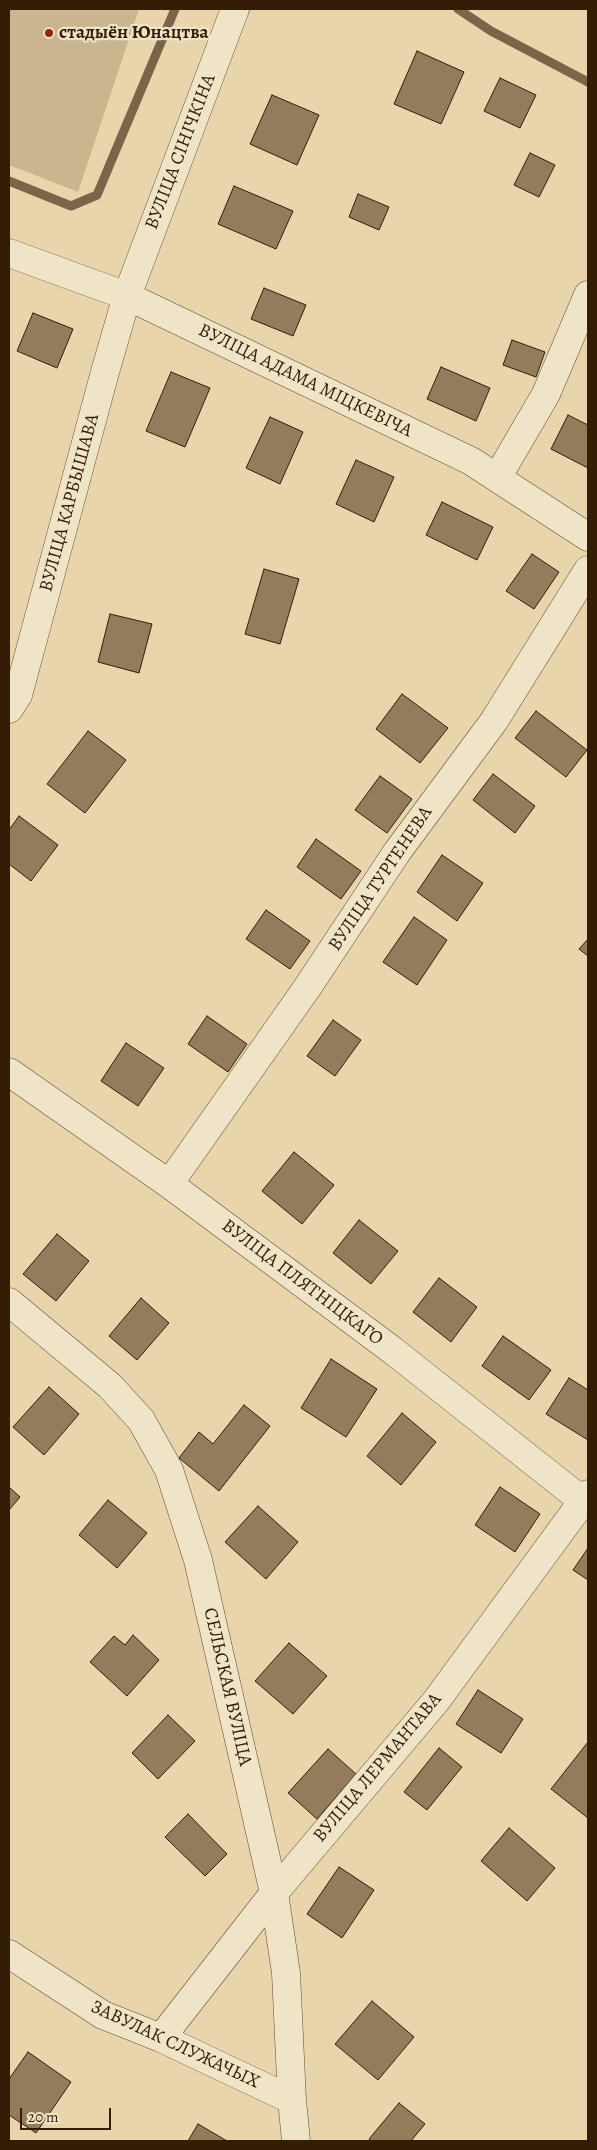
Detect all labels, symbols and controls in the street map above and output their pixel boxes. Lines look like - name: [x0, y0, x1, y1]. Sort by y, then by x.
- place label: стадыён Юнацтва: [59, 22, 209, 44]
- marker: стадыён Юнацтва: [43, 27, 55, 39]
- street label: ВУЛІЦА СІНІЧКІНА: [141, 71, 221, 233]
- street label: ВУЛІЦА АДАМА МІЦКЕВІЧА: [194, 319, 416, 443]
- street label: ВУЛІЦА КАРБЫШАВА: [35, 411, 105, 595]
- street label: ВУЛІЦА ТУРГЕНЕВА: [324, 802, 438, 956]
- street label: ВУЛІЦА ПЛЯТНІЦКАГО: [217, 1215, 387, 1351]
- street label: СЕЛЬСКАЯ ВУЛІЦА: [198, 1606, 256, 1768]
- street label: ВУЛІЦА ЛЕРМАНТАВА: [309, 1689, 447, 1847]
- street label: ЗАВУЛАК СЛУЖАЧЫХ: [87, 1996, 263, 2094]
- scale bar: [22, 2098, 114, 2130]
- text: 20 m: [28, 2107, 59, 2127]

